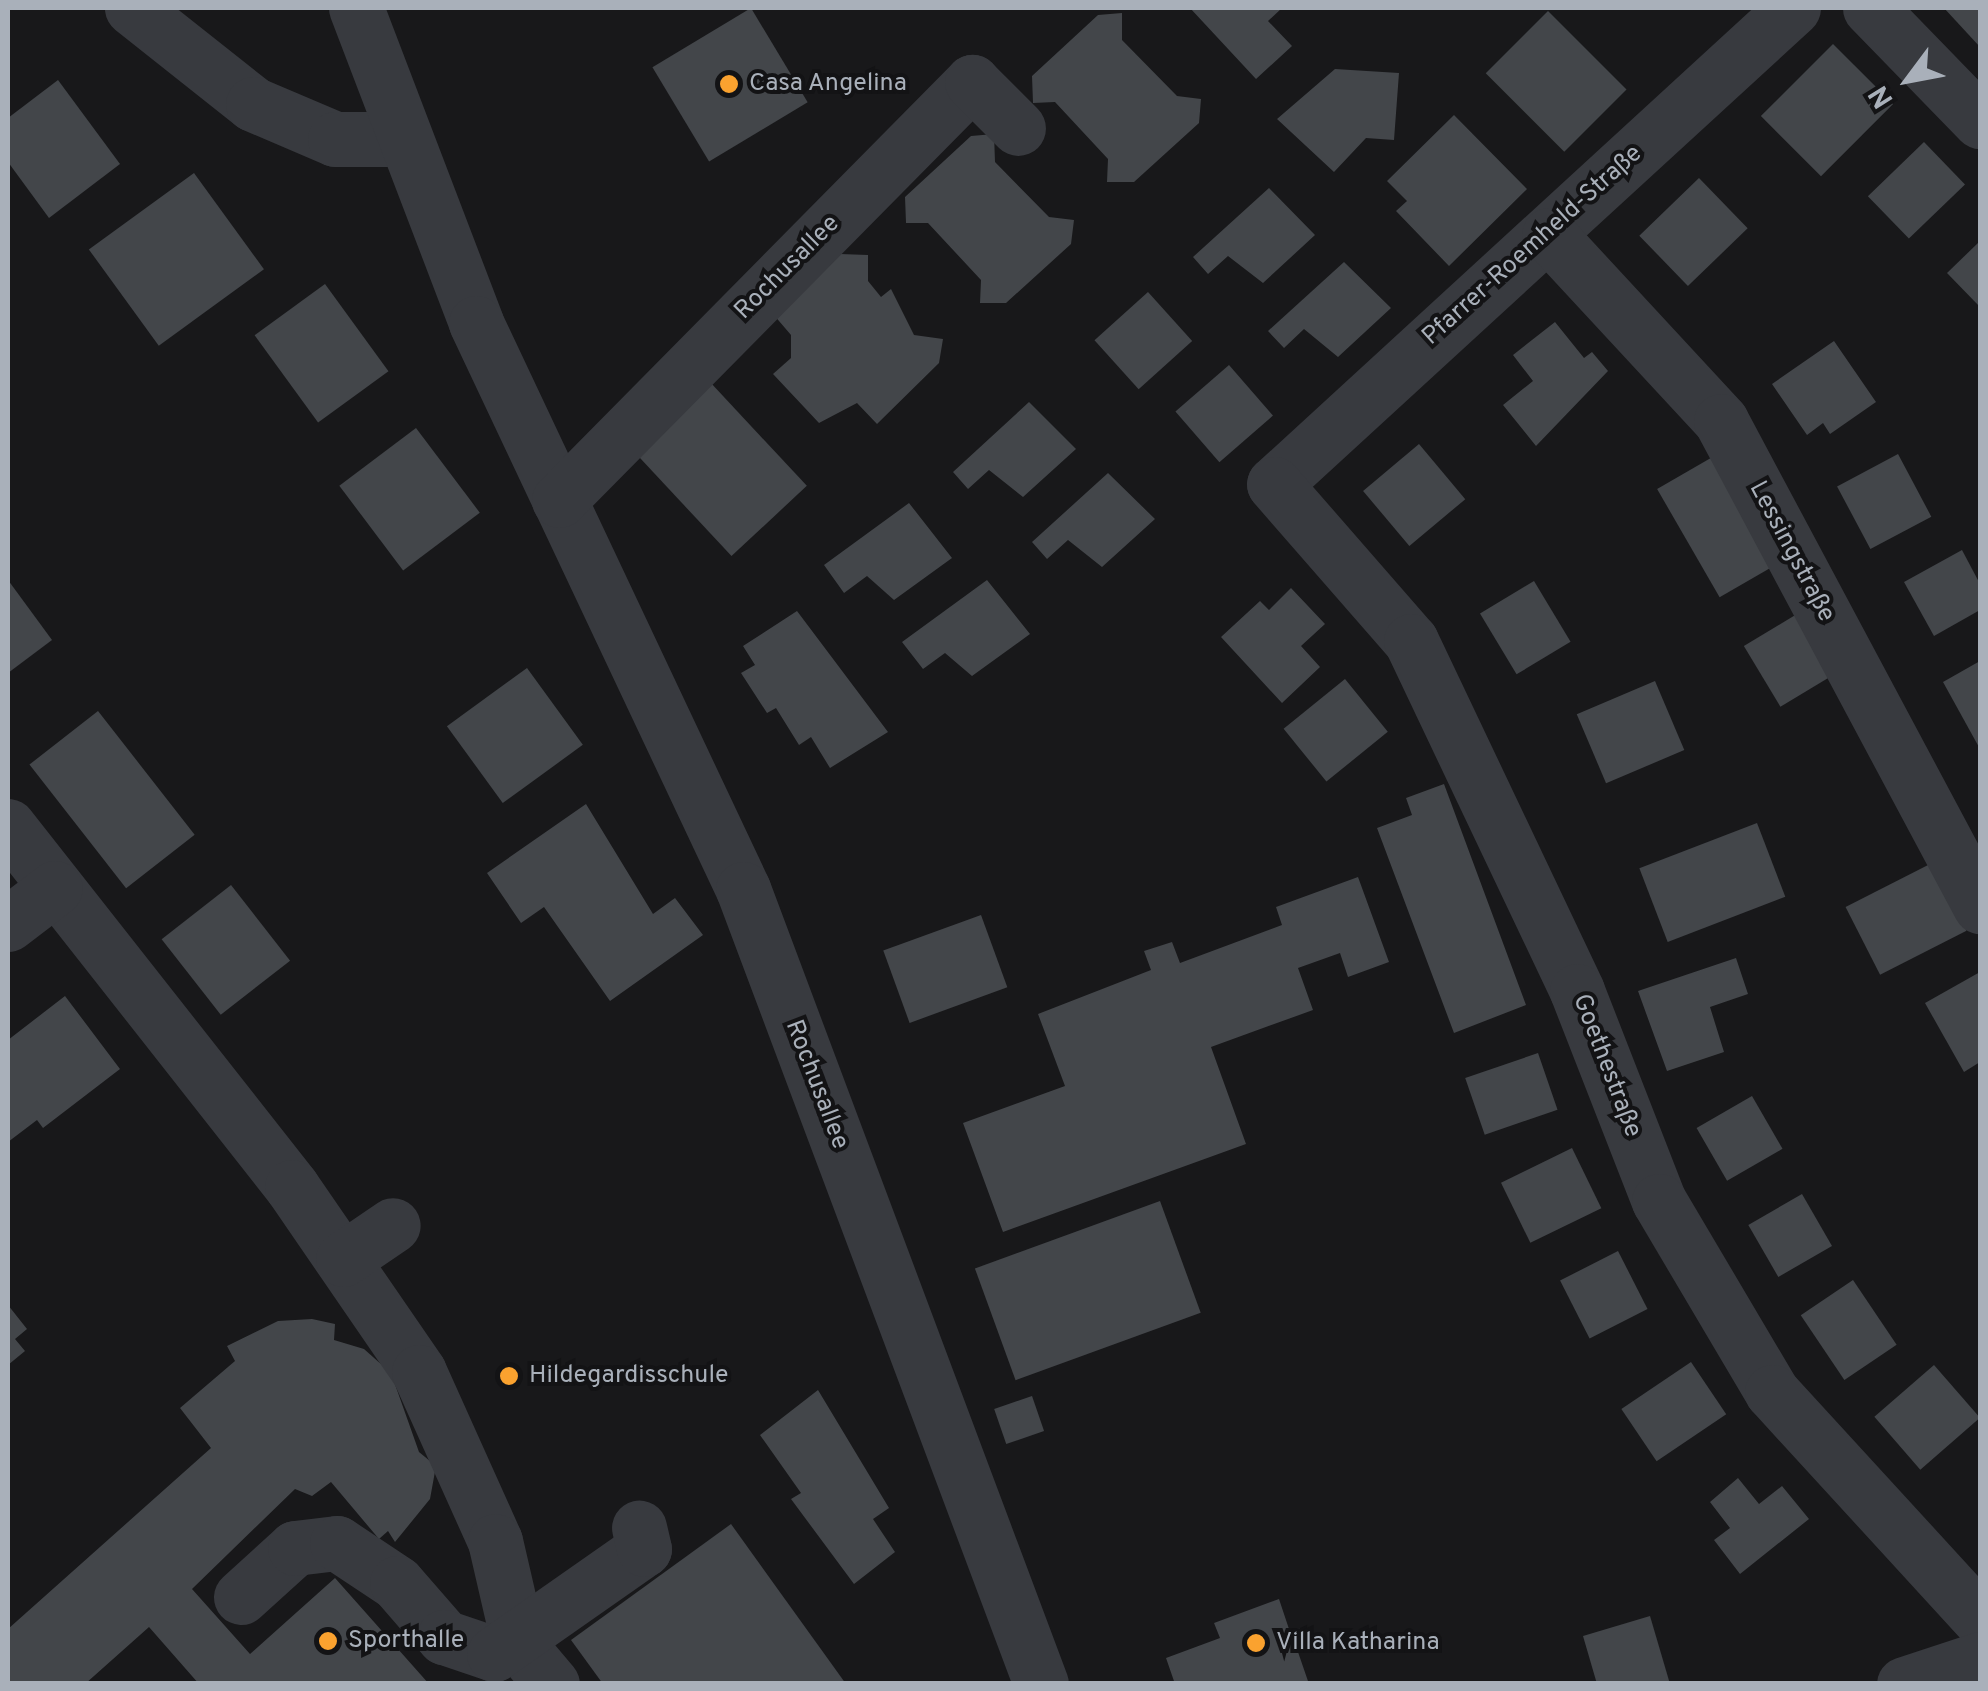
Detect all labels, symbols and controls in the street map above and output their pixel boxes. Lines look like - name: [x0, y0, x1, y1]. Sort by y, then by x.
- north arrow: [1858, 30, 1958, 130]
- place label: Casa Angelina: [749, 69, 908, 99]
- marker: Casa Angelina: [718, 73, 740, 95]
- text: N: [1862, 78, 1903, 114]
- street label: Pfarrer-Roemheld-Straße: [1417, 139, 1649, 353]
- street label: Rochusallee: [729, 209, 847, 327]
- street label: Lessingstraße: [1741, 477, 1841, 627]
- street label: Goethestraße: [1565, 990, 1647, 1142]
- street label: Rochusallee: [778, 1016, 854, 1154]
- place label: Hildegardisschule: [529, 1361, 728, 1391]
- marker: Hildegardisschule: [498, 1365, 520, 1387]
- place label: Sporthalle: [348, 1626, 464, 1656]
- place label: Villa Katharina: [1276, 1628, 1440, 1658]
- marker: Sporthalle: [317, 1630, 339, 1652]
- marker: Villa Katharina: [1245, 1632, 1267, 1654]

